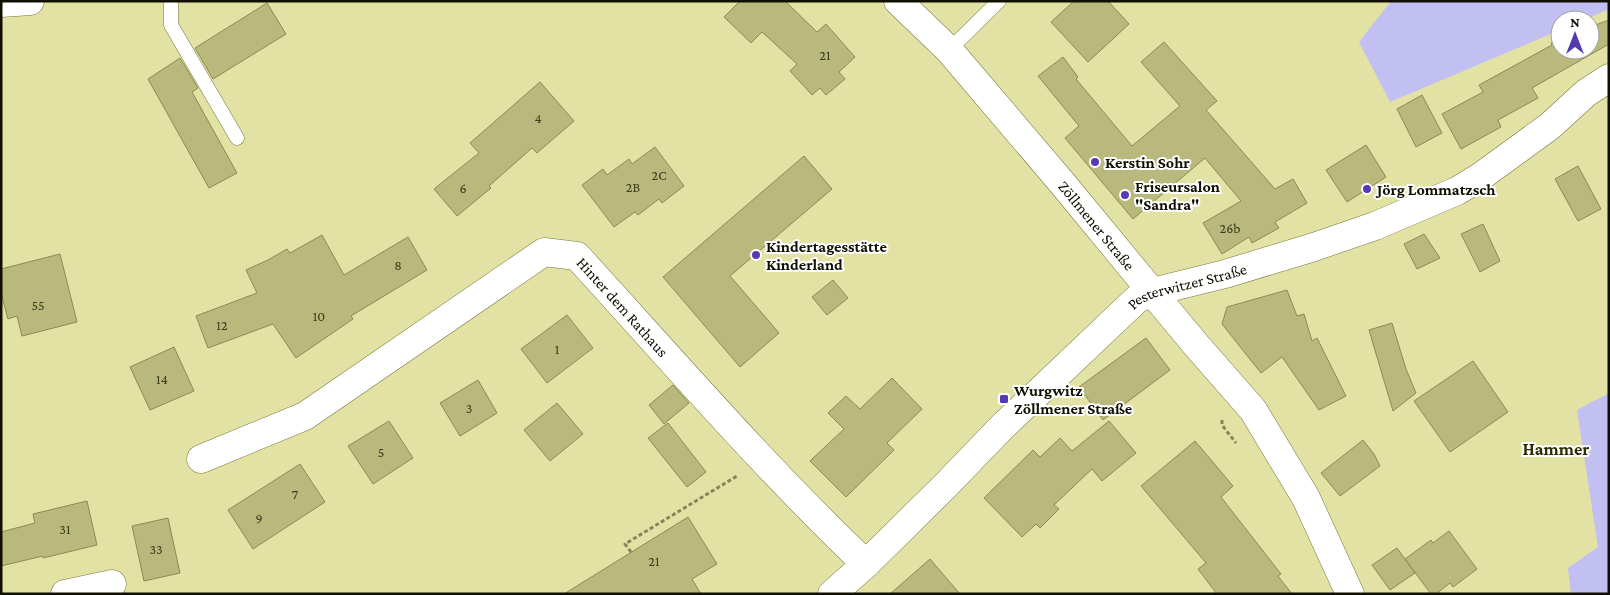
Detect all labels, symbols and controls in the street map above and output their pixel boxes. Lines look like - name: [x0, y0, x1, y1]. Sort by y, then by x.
- north arrow: [1550, 10, 1600, 60]
- text: N: [1570, 14, 1580, 30]
- house number: 21: [819, 47, 831, 63]
- house number: 4: [534, 110, 542, 126]
- place label: Kerstin Sohr: [1105, 154, 1190, 171]
- marker: Kerstin Sohr: [1089, 156, 1101, 168]
- house number: 2C: [652, 167, 666, 183]
- street label: Zöllmener Straße: [1055, 177, 1139, 273]
- place label: Friseursalon "Sandra": [1135, 178, 1220, 213]
- house number: 2B: [626, 179, 641, 195]
- house number: 6: [459, 180, 467, 196]
- place label: Jörg Lommatzsch: [1375, 181, 1495, 198]
- marker: Jörg Lommatzsch: [1361, 183, 1373, 195]
- marker: Friseursalon "Sandra": [1119, 189, 1131, 201]
- house number: 26b: [1220, 220, 1240, 236]
- place label: Kindertagesstätte Kinderland: [766, 238, 887, 273]
- marker: Kindertagesstätte Kinderland: [750, 249, 762, 261]
- street label: Hinter dem Rathaus: [574, 254, 672, 360]
- house number: 8: [394, 257, 402, 273]
- street label: Pesterwitzer Straße: [1124, 260, 1248, 312]
- house number: 55: [31, 297, 45, 313]
- house number: 10: [313, 308, 325, 324]
- house number: 12: [216, 317, 228, 333]
- house number: 1: [555, 341, 560, 357]
- house number: 14: [156, 371, 168, 387]
- place label: Wurgwitz Zöllmener Straße: [1013, 382, 1133, 417]
- marker: Wurgwitz Zöllmener Straße: [998, 393, 1010, 405]
- house number: 3: [466, 400, 472, 416]
- district label: Hammer: [1522, 439, 1590, 459]
- house number: 5: [378, 444, 384, 460]
- house number: 7: [292, 486, 299, 502]
- house number: 9: [255, 510, 263, 526]
- house number: 31: [59, 521, 71, 537]
- house number: 33: [149, 541, 163, 557]
- house number: 21: [648, 553, 660, 569]

